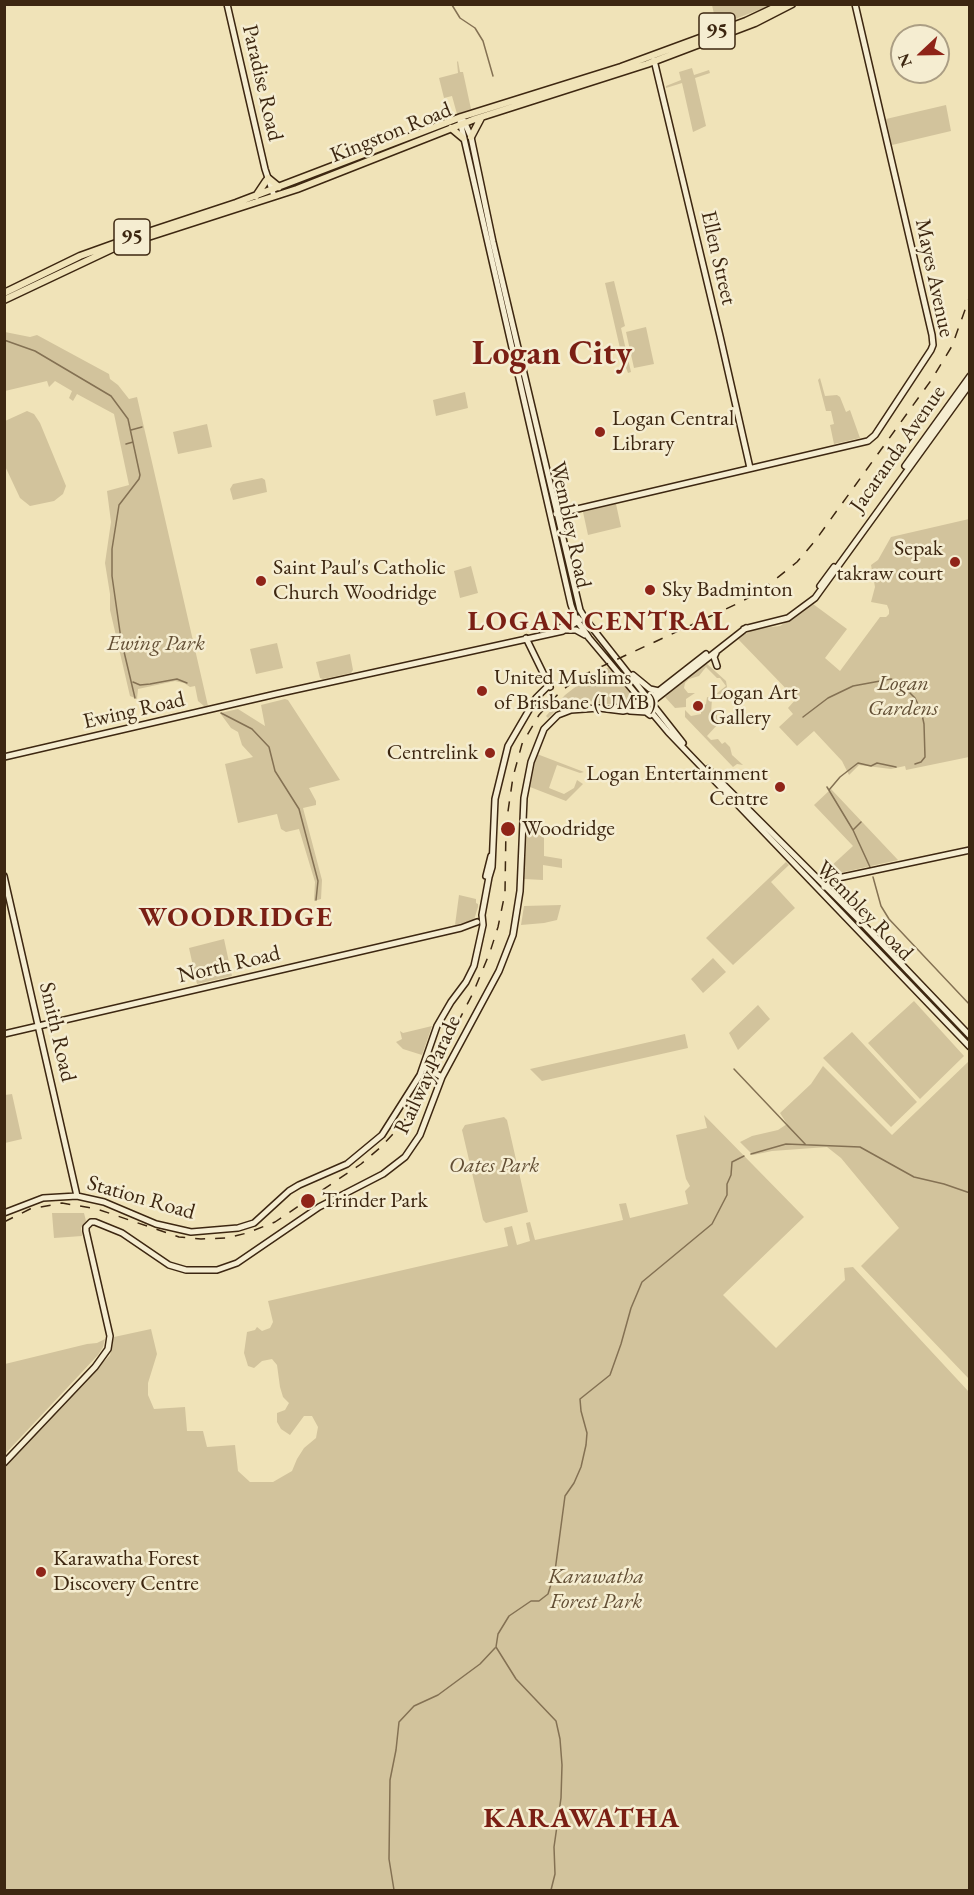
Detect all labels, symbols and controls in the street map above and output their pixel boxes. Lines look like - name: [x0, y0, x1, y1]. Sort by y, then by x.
- road number: 95: [699, 13, 735, 49]
- street label: Paradise Road: [236, 22, 288, 144]
- north arrow: [890, 24, 950, 84]
- text: N: [893, 50, 917, 70]
- street label: Kingston Road: [326, 97, 456, 169]
- street label: Ellen Street: [694, 208, 742, 308]
- street label: Mayes Avenue: [909, 216, 959, 340]
- road number: 95: [114, 219, 150, 255]
- district label: Logan City: [472, 335, 632, 375]
- street label: Jacaranda Avenue: [844, 380, 952, 518]
- place label: Logan Central Library: [612, 406, 734, 458]
- marker: Logan Central Library: [593, 425, 607, 439]
- street label: Wembley Road: [544, 459, 596, 591]
- place label: Sepak takraw court: [837, 536, 943, 588]
- place label: Saint Paul's Catholic Church Woodridge: [273, 555, 446, 606]
- marker: Sepak takraw court: [948, 555, 962, 569]
- marker: Saint Paul's Catholic Church Woodridge: [254, 574, 268, 588]
- place label: Sky Badminton: [662, 577, 793, 603]
- marker: Sky Badminton: [643, 583, 657, 597]
- district label: LOGAN CENTRAL: [468, 605, 730, 639]
- park label: Ewing Park: [107, 631, 205, 657]
- place label: United Muslims of Brisbane (UMB): [494, 665, 656, 716]
- park label: Logan Gardens: [868, 671, 938, 722]
- place label: Logan Art Gallery: [710, 680, 798, 732]
- marker: United Muslims of Brisbane (UMB): [475, 684, 489, 698]
- street label: Ewing Road: [80, 686, 188, 736]
- marker: Logan Art Gallery: [691, 699, 705, 713]
- place label: Centrelink: [387, 740, 478, 766]
- marker: Centrelink: [483, 746, 497, 760]
- place label: Logan Entertainment Centre: [586, 761, 768, 812]
- marker: Logan Entertainment Centre: [773, 780, 787, 794]
- place label: Woodridge: [522, 816, 615, 842]
- marker: Woodridge: [499, 820, 517, 838]
- street label: Wembley Road: [810, 856, 918, 966]
- district label: WOODRIDGE: [138, 901, 334, 935]
- street label: North Road: [175, 940, 283, 990]
- street label: Smith Road: [33, 980, 81, 1084]
- street label: Railway Parade: [389, 1011, 467, 1139]
- park label: Oates Park: [449, 1153, 539, 1179]
- street label: Station Road: [84, 1170, 198, 1226]
- place label: Trinder Park: [322, 1188, 428, 1214]
- marker: Trinder Park: [299, 1192, 317, 1210]
- place label: Karawatha Forest Discovery Centre: [53, 1546, 199, 1598]
- park label: Karawatha Forest Park: [548, 1564, 644, 1616]
- marker: Karawatha Forest Discovery Centre: [34, 1565, 48, 1579]
- district label: KARAWATHA: [483, 1802, 681, 1836]

